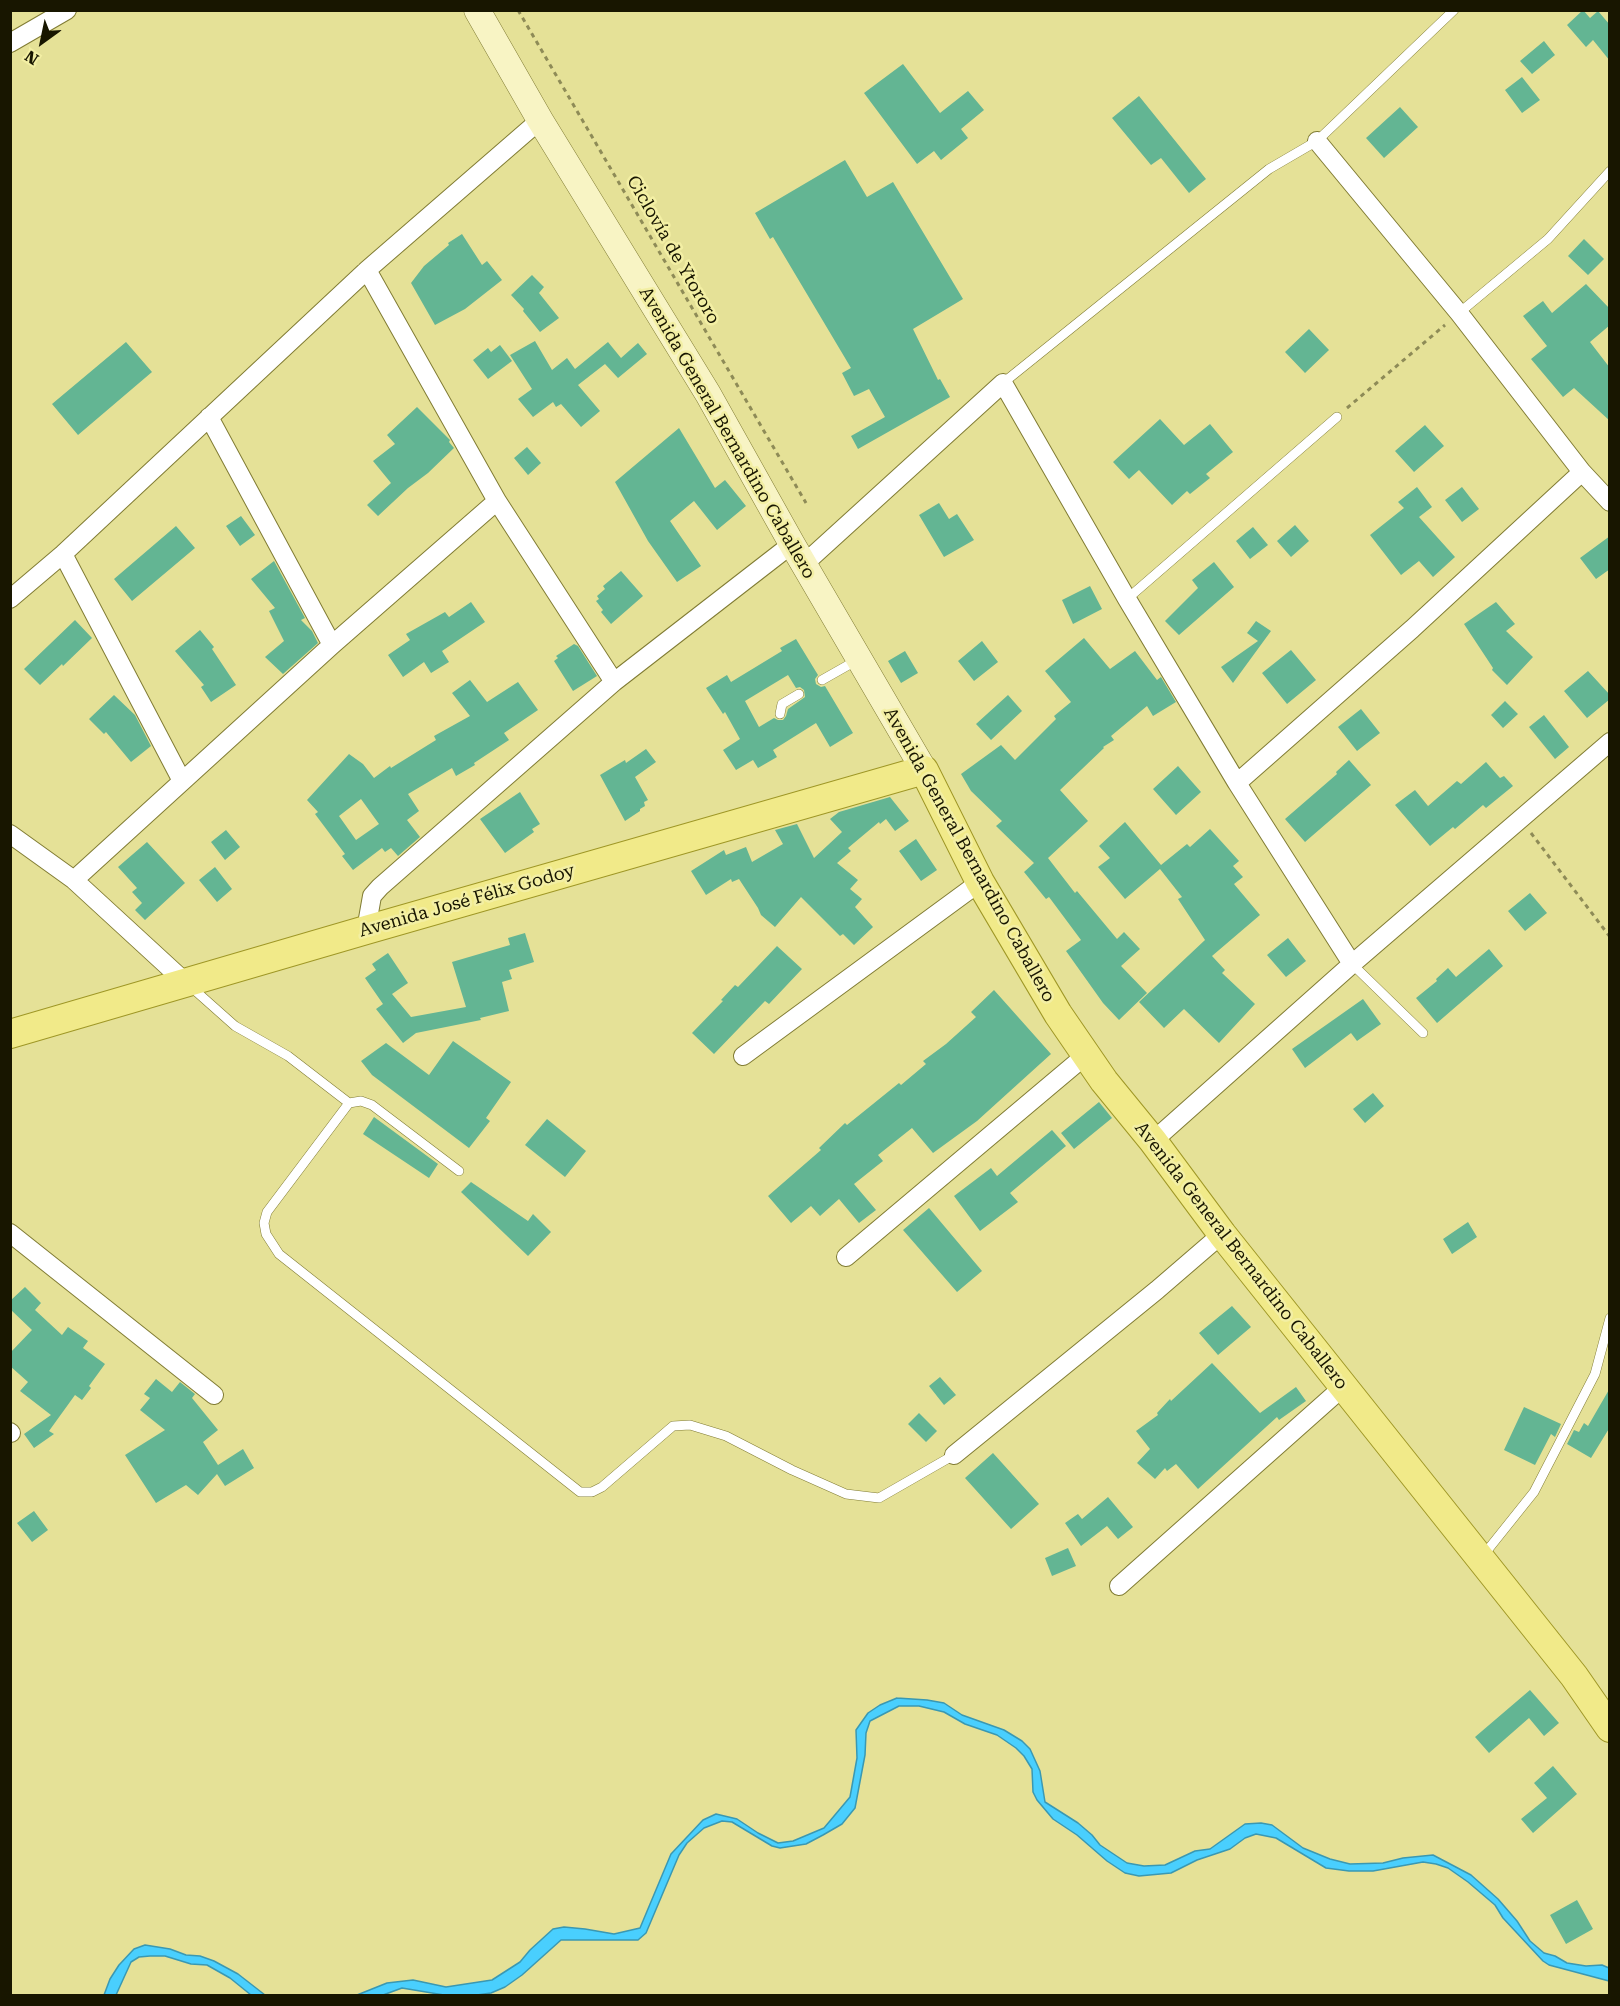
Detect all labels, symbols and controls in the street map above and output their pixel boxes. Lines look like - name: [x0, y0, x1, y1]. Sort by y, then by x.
- north arrow: [12, 12, 72, 72]
- text: N: [22, 46, 42, 69]
- street label: Ciclovía de Ytororo: [622, 172, 724, 328]
- street label: Avenida General Bernardino Caballero: [634, 283, 820, 583]
- street label: Avenida General Bernardino Caballero: [879, 704, 1059, 1006]
- street label: Avenida José Félix Godoy: [357, 860, 577, 942]
- street label: Avenida General Bernardino Caballero: [1130, 1118, 1352, 1394]

